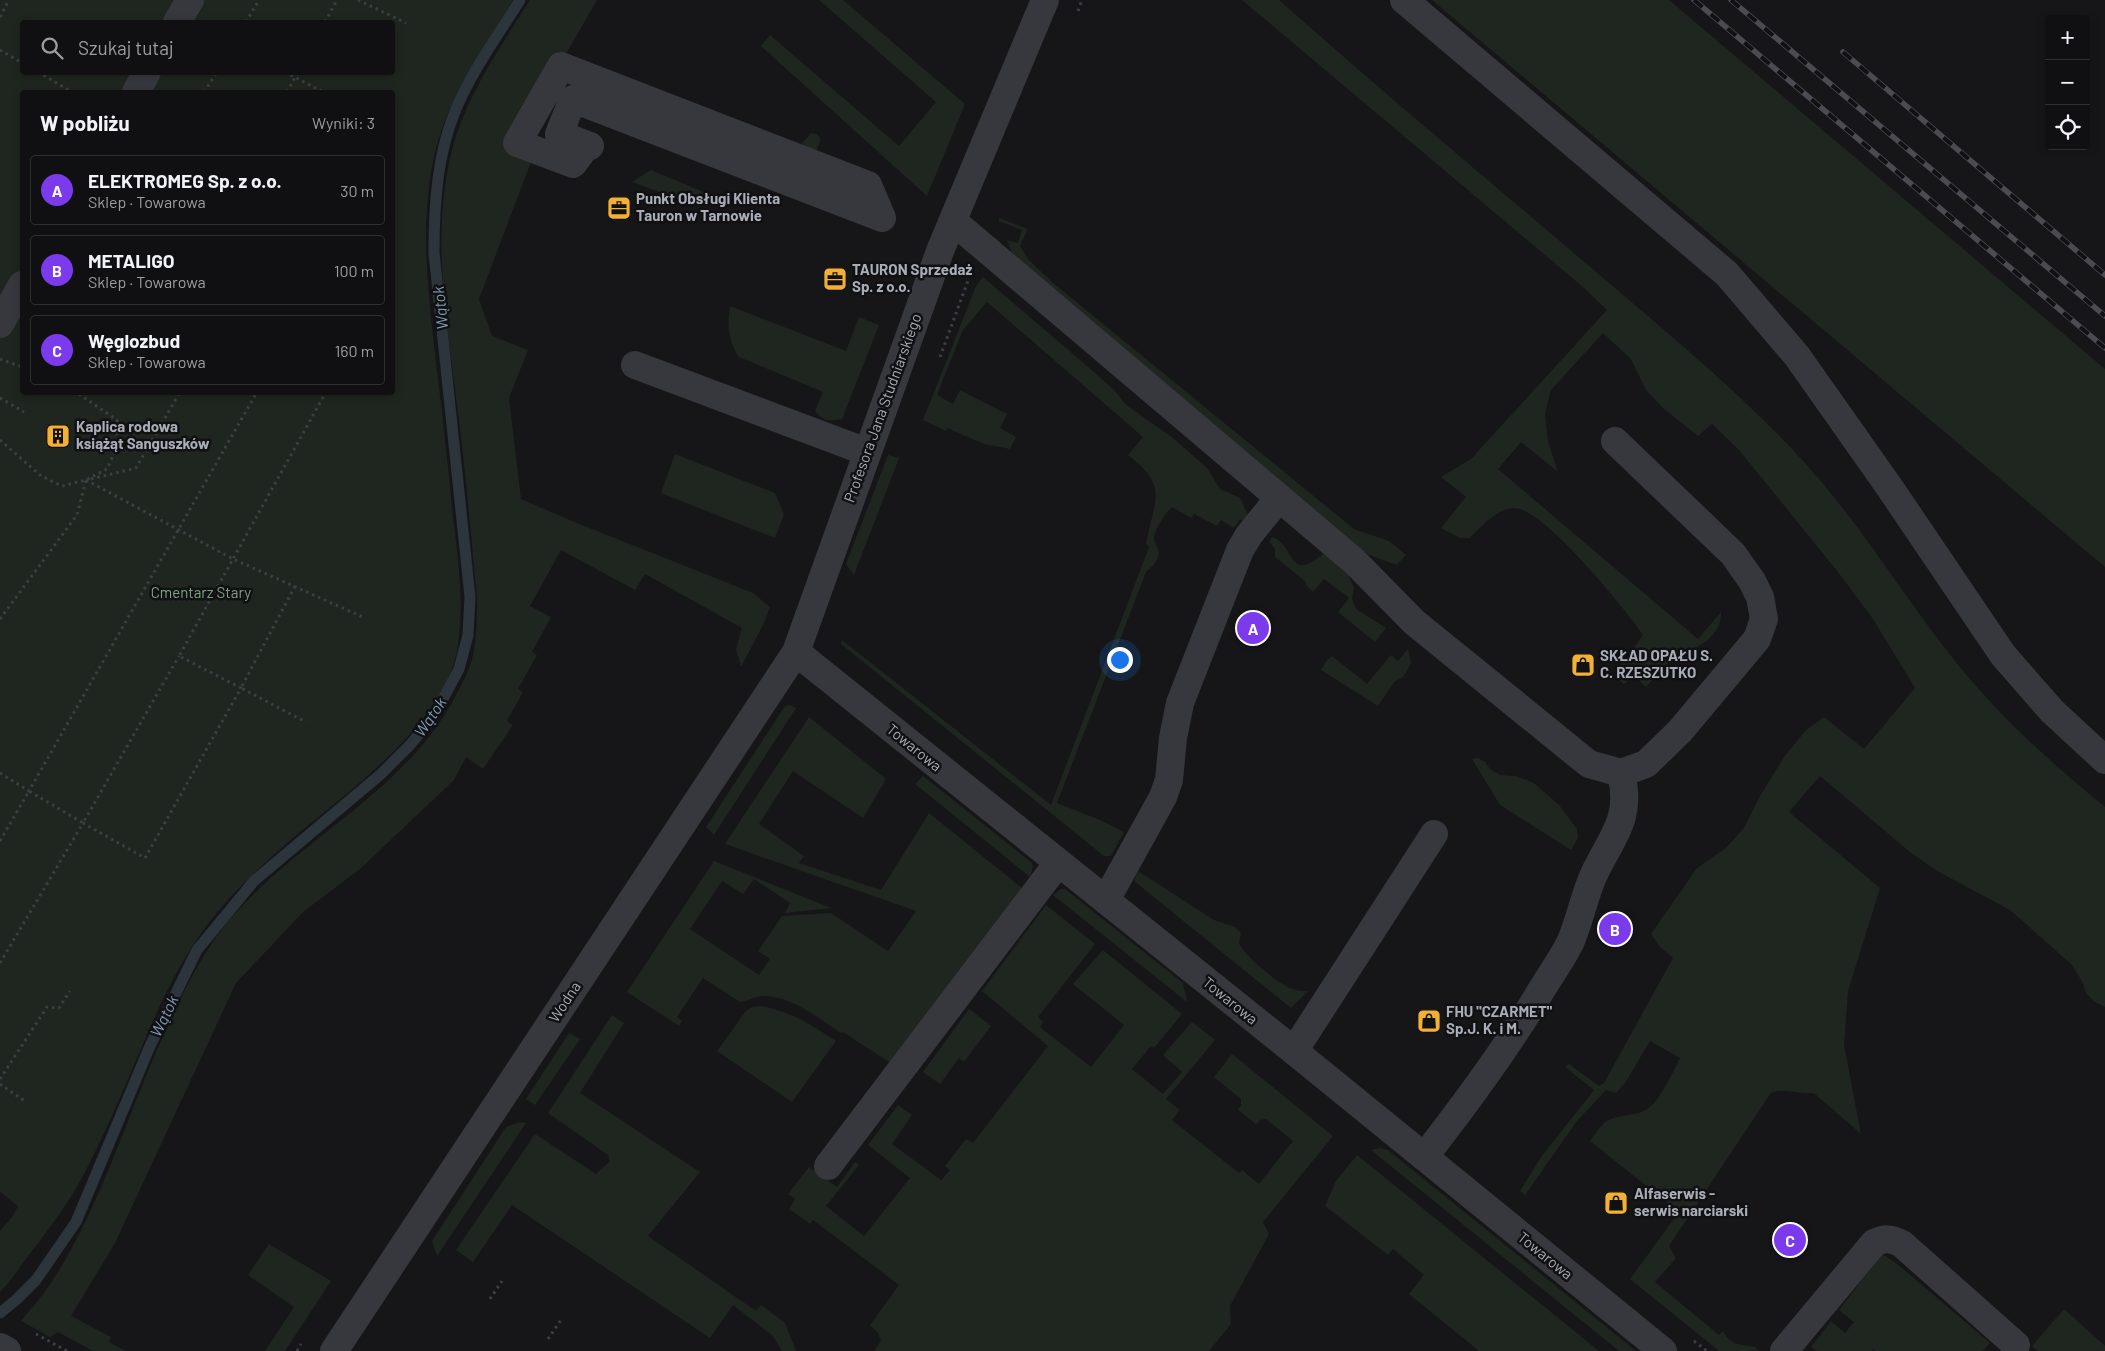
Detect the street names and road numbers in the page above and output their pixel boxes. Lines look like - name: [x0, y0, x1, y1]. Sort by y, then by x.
- street label: Profesora Jana Studniarskiego: [839, 311, 925, 505]
- street label: Towarowa: [884, 720, 946, 775]
- street label: Towarowa: [1200, 973, 1262, 1028]
- street label: Wodna: [544, 978, 584, 1025]
- street label: Towarowa: [1515, 1228, 1577, 1283]

